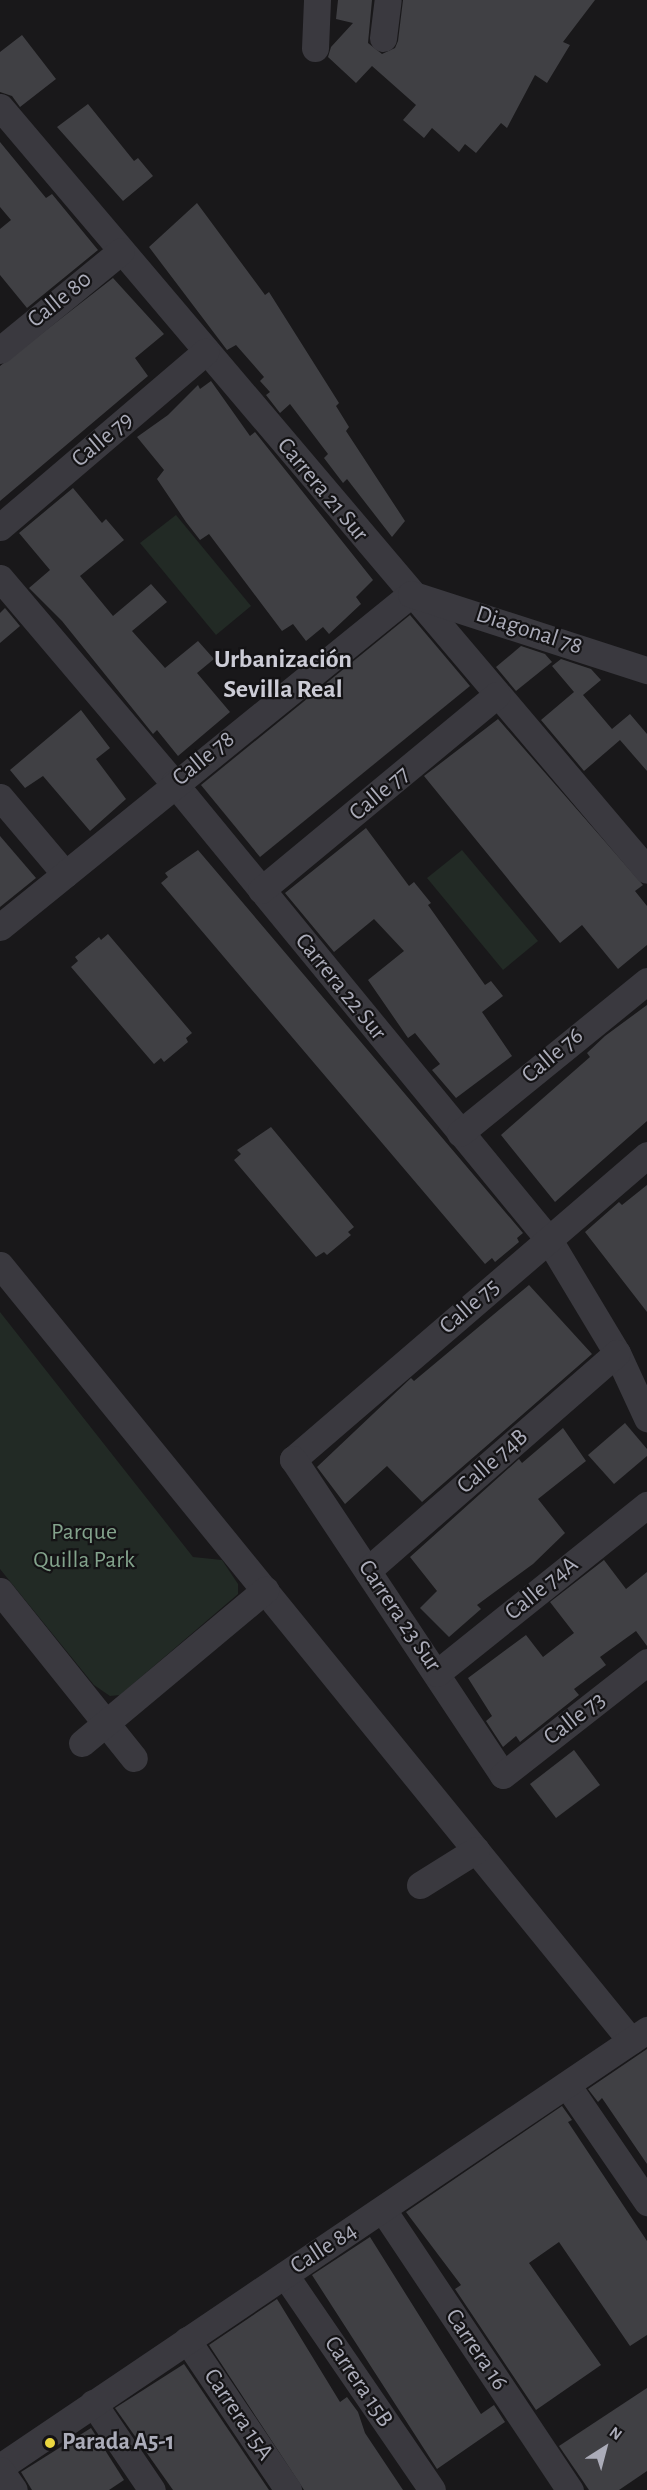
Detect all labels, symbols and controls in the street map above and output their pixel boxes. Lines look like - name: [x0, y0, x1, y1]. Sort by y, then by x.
- street label: Calle 80: [22, 265, 98, 335]
- street label: Calle 79: [66, 406, 140, 474]
- street label: Carrera 21 Sur: [270, 432, 374, 548]
- street label: Diagonal 78: [472, 600, 586, 662]
- district label: Urbanización Sevilla Real: [214, 644, 352, 706]
- street label: Calle 78: [167, 725, 241, 793]
- street label: Calle 77: [344, 760, 416, 828]
- street label: Carrera 22 Sur: [288, 928, 392, 1046]
- street label: Calle 76: [516, 1022, 590, 1090]
- street label: Calle 75: [434, 1273, 506, 1341]
- street label: Calle 74B: [452, 1423, 534, 1501]
- park label: Parque Quilla Park: [33, 1519, 135, 1575]
- street label: Calle 74A: [500, 1551, 584, 1627]
- street label: Carrera 23 Sur: [351, 1555, 447, 1677]
- street label: Calle 73: [538, 1686, 612, 1752]
- street label: Calle 84: [285, 2217, 363, 2281]
- street label: Carrera 16: [438, 2304, 514, 2396]
- street label: Carrera 15B: [317, 2331, 399, 2433]
- street label: Carrera 15A: [197, 2364, 279, 2466]
- north arrow: [575, 2418, 635, 2478]
- text: N: [606, 2424, 625, 2443]
- place label: Parada A5-1: [62, 2429, 174, 2457]
- marker: Parada A5-1: [43, 2436, 57, 2450]

